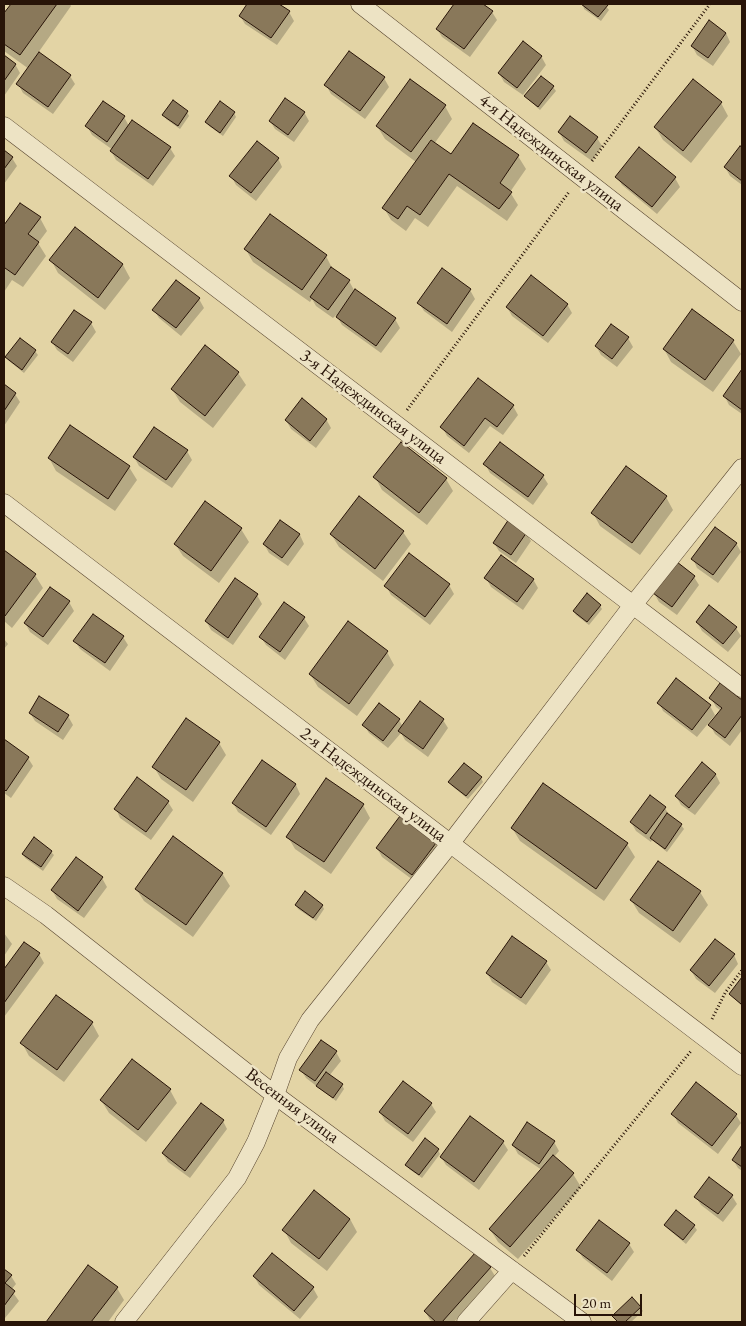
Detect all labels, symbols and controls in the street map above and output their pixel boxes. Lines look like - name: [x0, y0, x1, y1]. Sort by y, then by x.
- street label: 4-я Надеждинская улица: [474, 90, 628, 216]
- street label: 3-я Надеждинская улица: [295, 345, 451, 469]
- street label: 2-я Надеждинская улица: [295, 723, 451, 847]
- street label: Весенняя улица: [241, 1064, 343, 1148]
- scale bar: [576, 1284, 644, 1316]
- text: 20 m: [582, 1293, 611, 1312]

